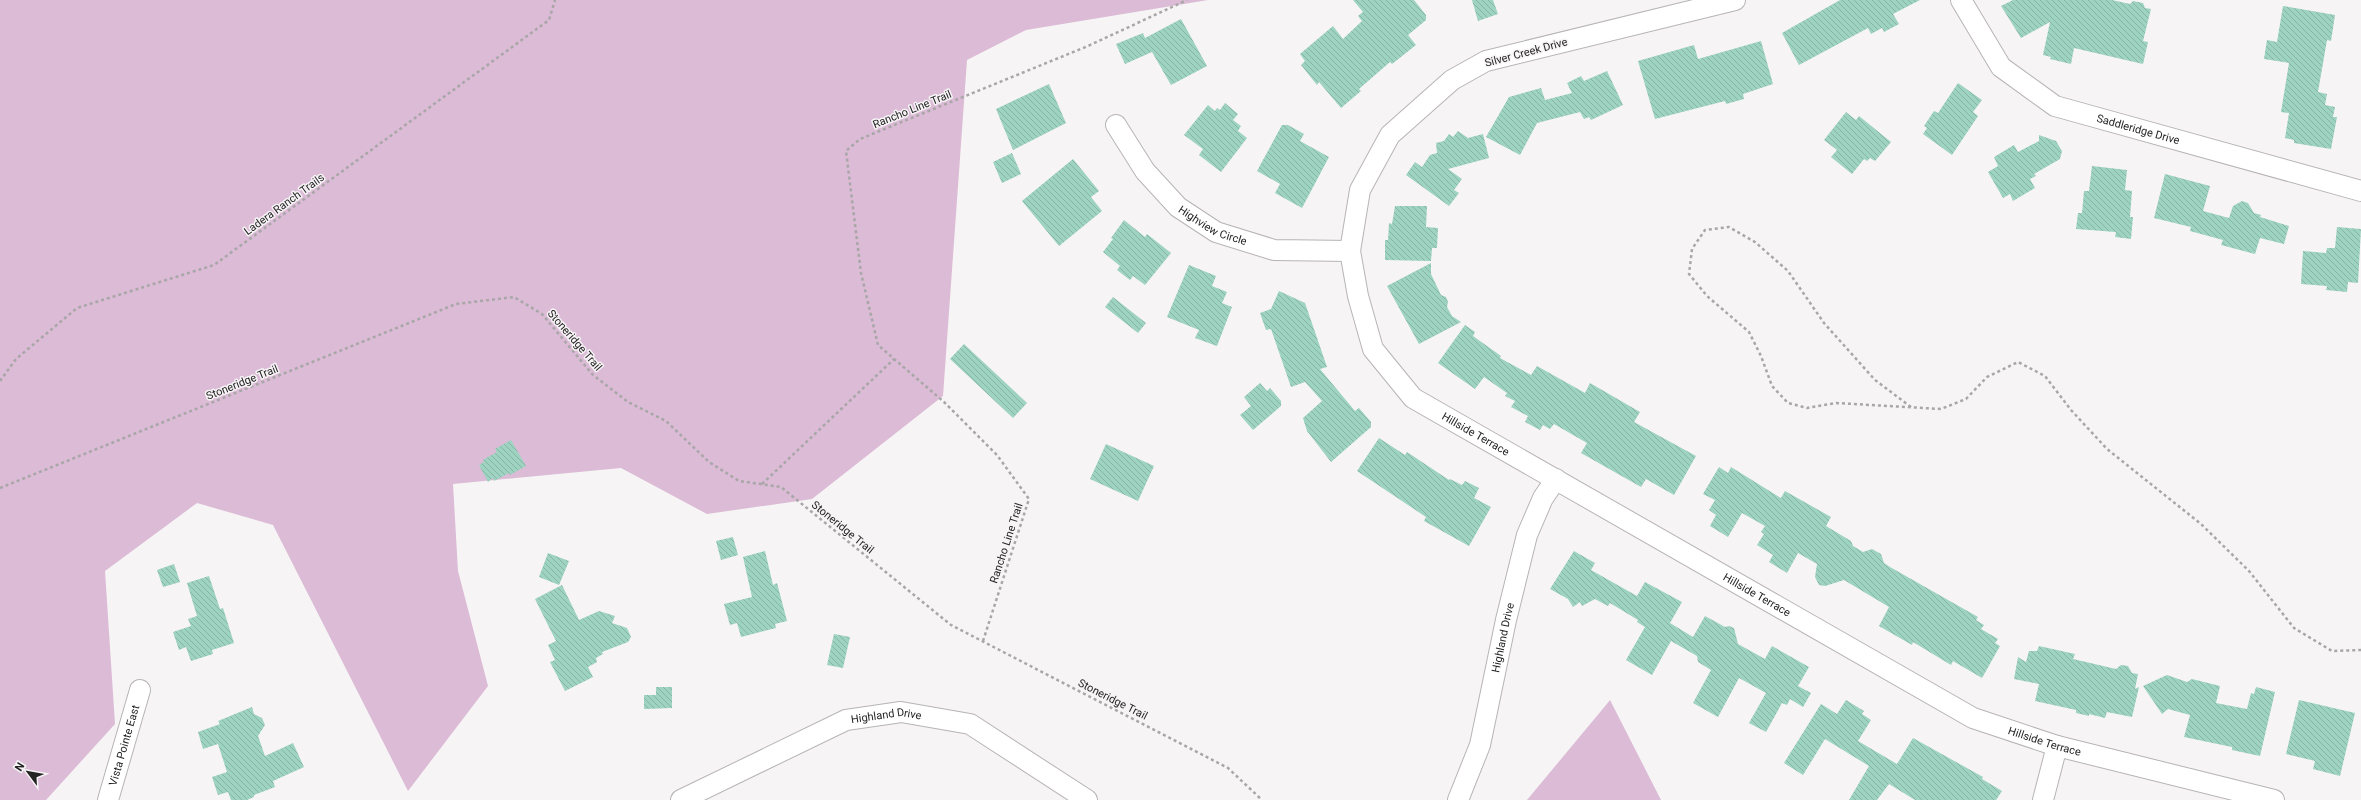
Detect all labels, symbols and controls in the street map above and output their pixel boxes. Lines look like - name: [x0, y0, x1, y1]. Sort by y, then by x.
- street label: Silver Creek Drive: [1483, 35, 1569, 70]
- street label: Rancho Line Trail: [871, 88, 953, 131]
- street label: Saddleridge Drive: [2095, 112, 2181, 147]
- street label: Ladera Ranch Trails: [242, 171, 327, 238]
- street label: Highview Circle: [1176, 203, 1249, 248]
- street label: Stoneridge Trail: [545, 307, 605, 373]
- street label: Stoneridge Trail: [204, 362, 280, 403]
- street label: Hillside Terrace: [1439, 410, 1512, 459]
- street label: Stoneridge Trail: [809, 498, 876, 556]
- street label: Rancho Line Trail: [987, 501, 1026, 585]
- street label: Hillside Terrace: [1721, 571, 1793, 620]
- street label: Highland Drive: [1489, 601, 1517, 674]
- street label: Stoneridge Trail: [1076, 676, 1150, 723]
- street label: Vista Pointe East: [107, 703, 142, 787]
- street label: Highland Drive: [850, 706, 923, 726]
- street label: Hillside Terrace: [2006, 724, 2082, 759]
- north arrow: [8, 752, 48, 792]
- text: N: [12, 760, 28, 774]

